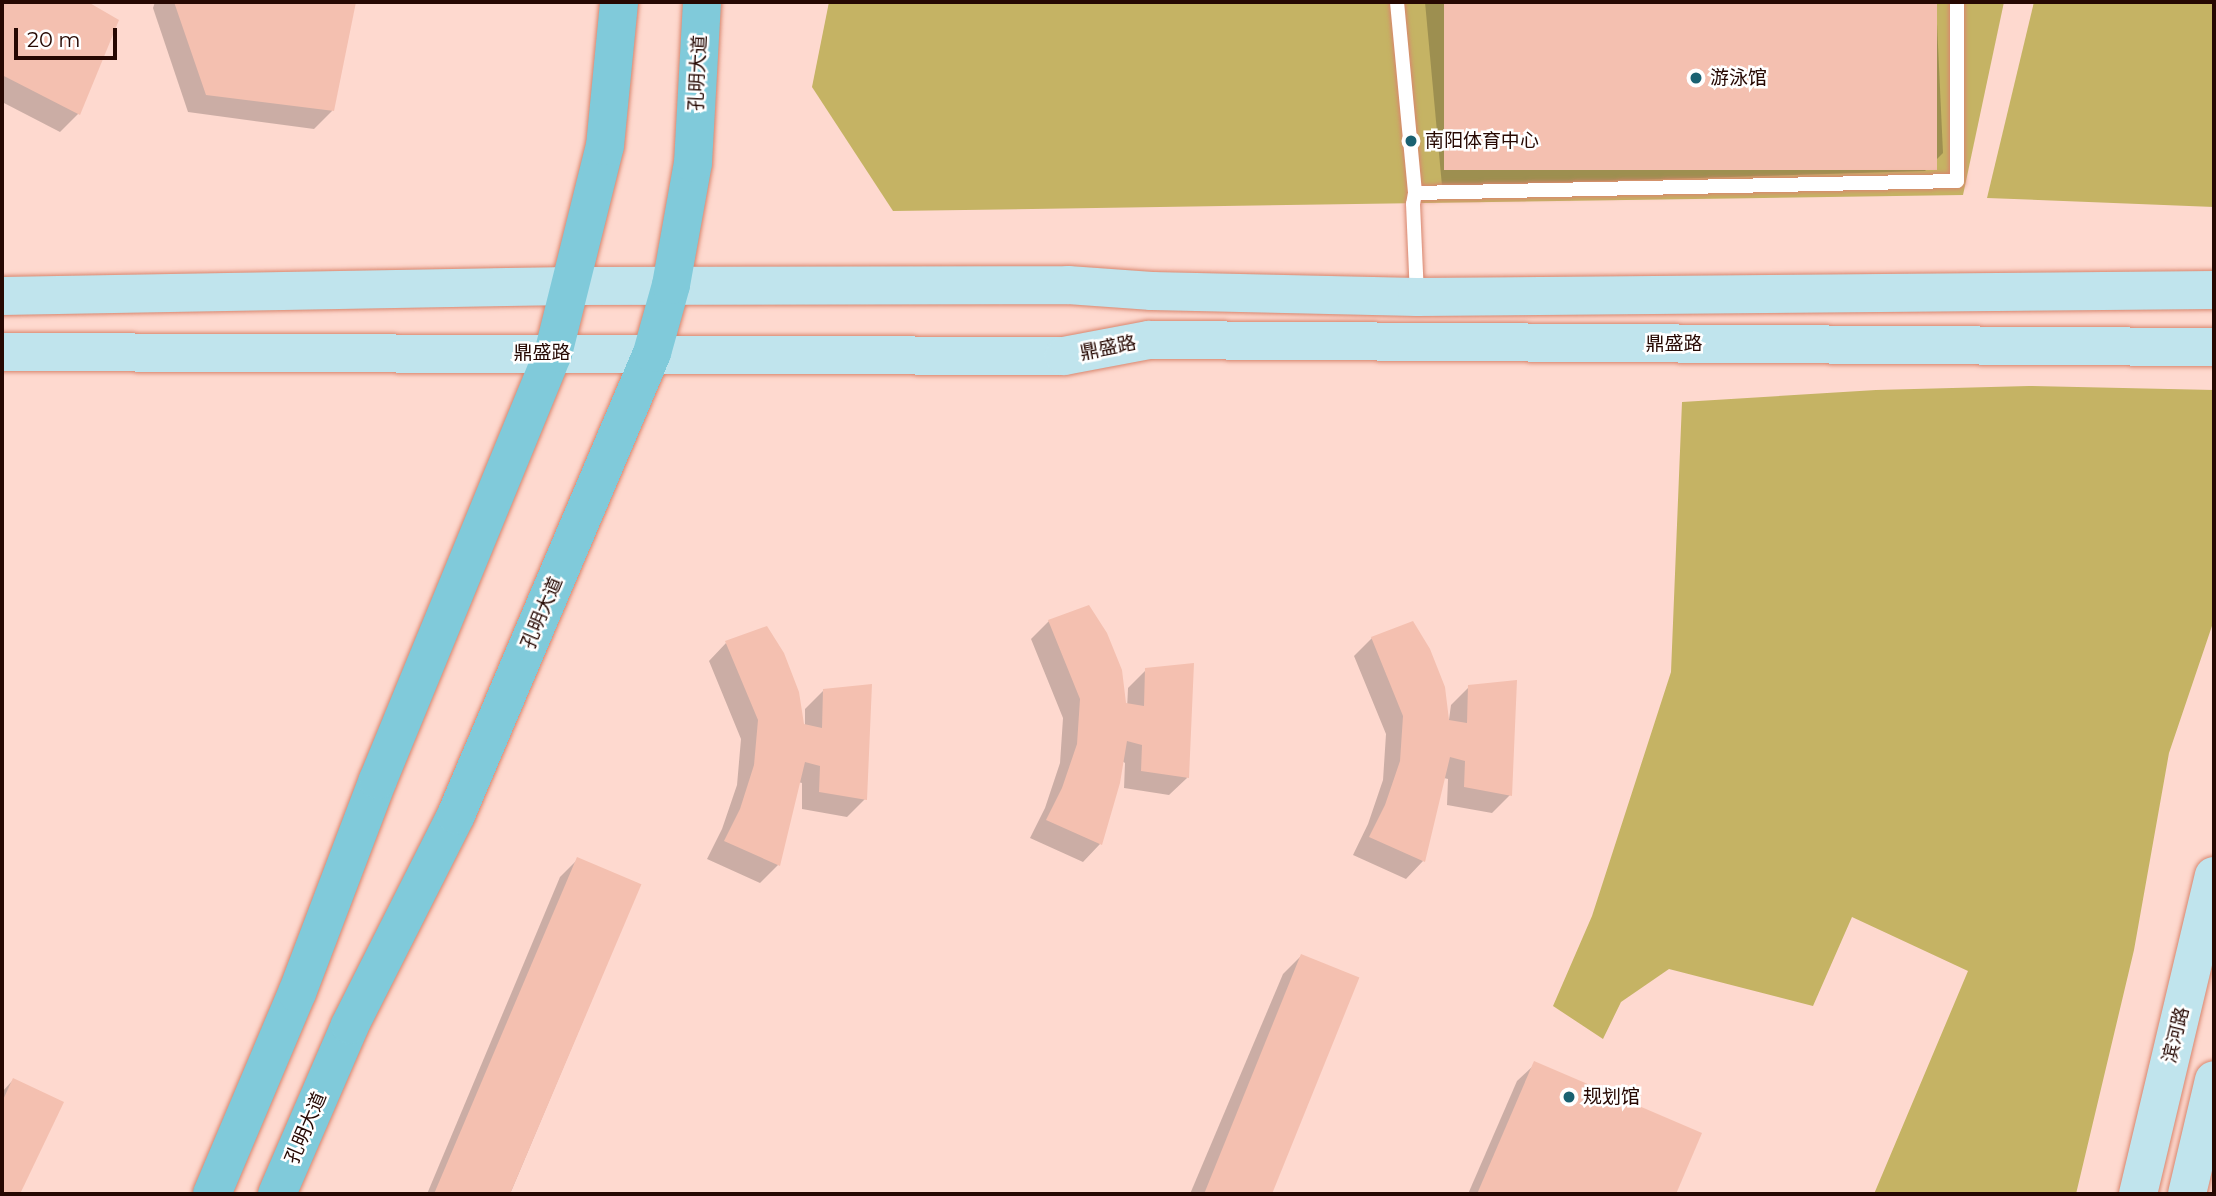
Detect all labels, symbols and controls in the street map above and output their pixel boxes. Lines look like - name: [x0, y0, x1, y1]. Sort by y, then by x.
- scale bar: [18, 14, 121, 58]
- text: 20 m: [27, 27, 81, 52]
- street label: 孔明大道: [685, 34, 711, 112]
- place label: 游泳馆: [1710, 67, 1767, 89]
- marker: 游泳馆: [1688, 70, 1704, 86]
- place label: 南阳体育中心: [1425, 130, 1539, 152]
- marker: 南阳体育中心: [1403, 133, 1419, 149]
- street label: 鼎盛路: [1078, 331, 1138, 365]
- street label: 鼎盛路: [1646, 333, 1702, 355]
- street label: 鼎盛路: [514, 342, 570, 364]
- street label: 孔明大道: [517, 574, 567, 652]
- street label: 滨河路: [2158, 1005, 2194, 1065]
- place label: 规划馆: [1583, 1086, 1640, 1108]
- street label: 孔明大道: [281, 1089, 331, 1167]
- marker: 规划馆: [1561, 1089, 1577, 1105]

